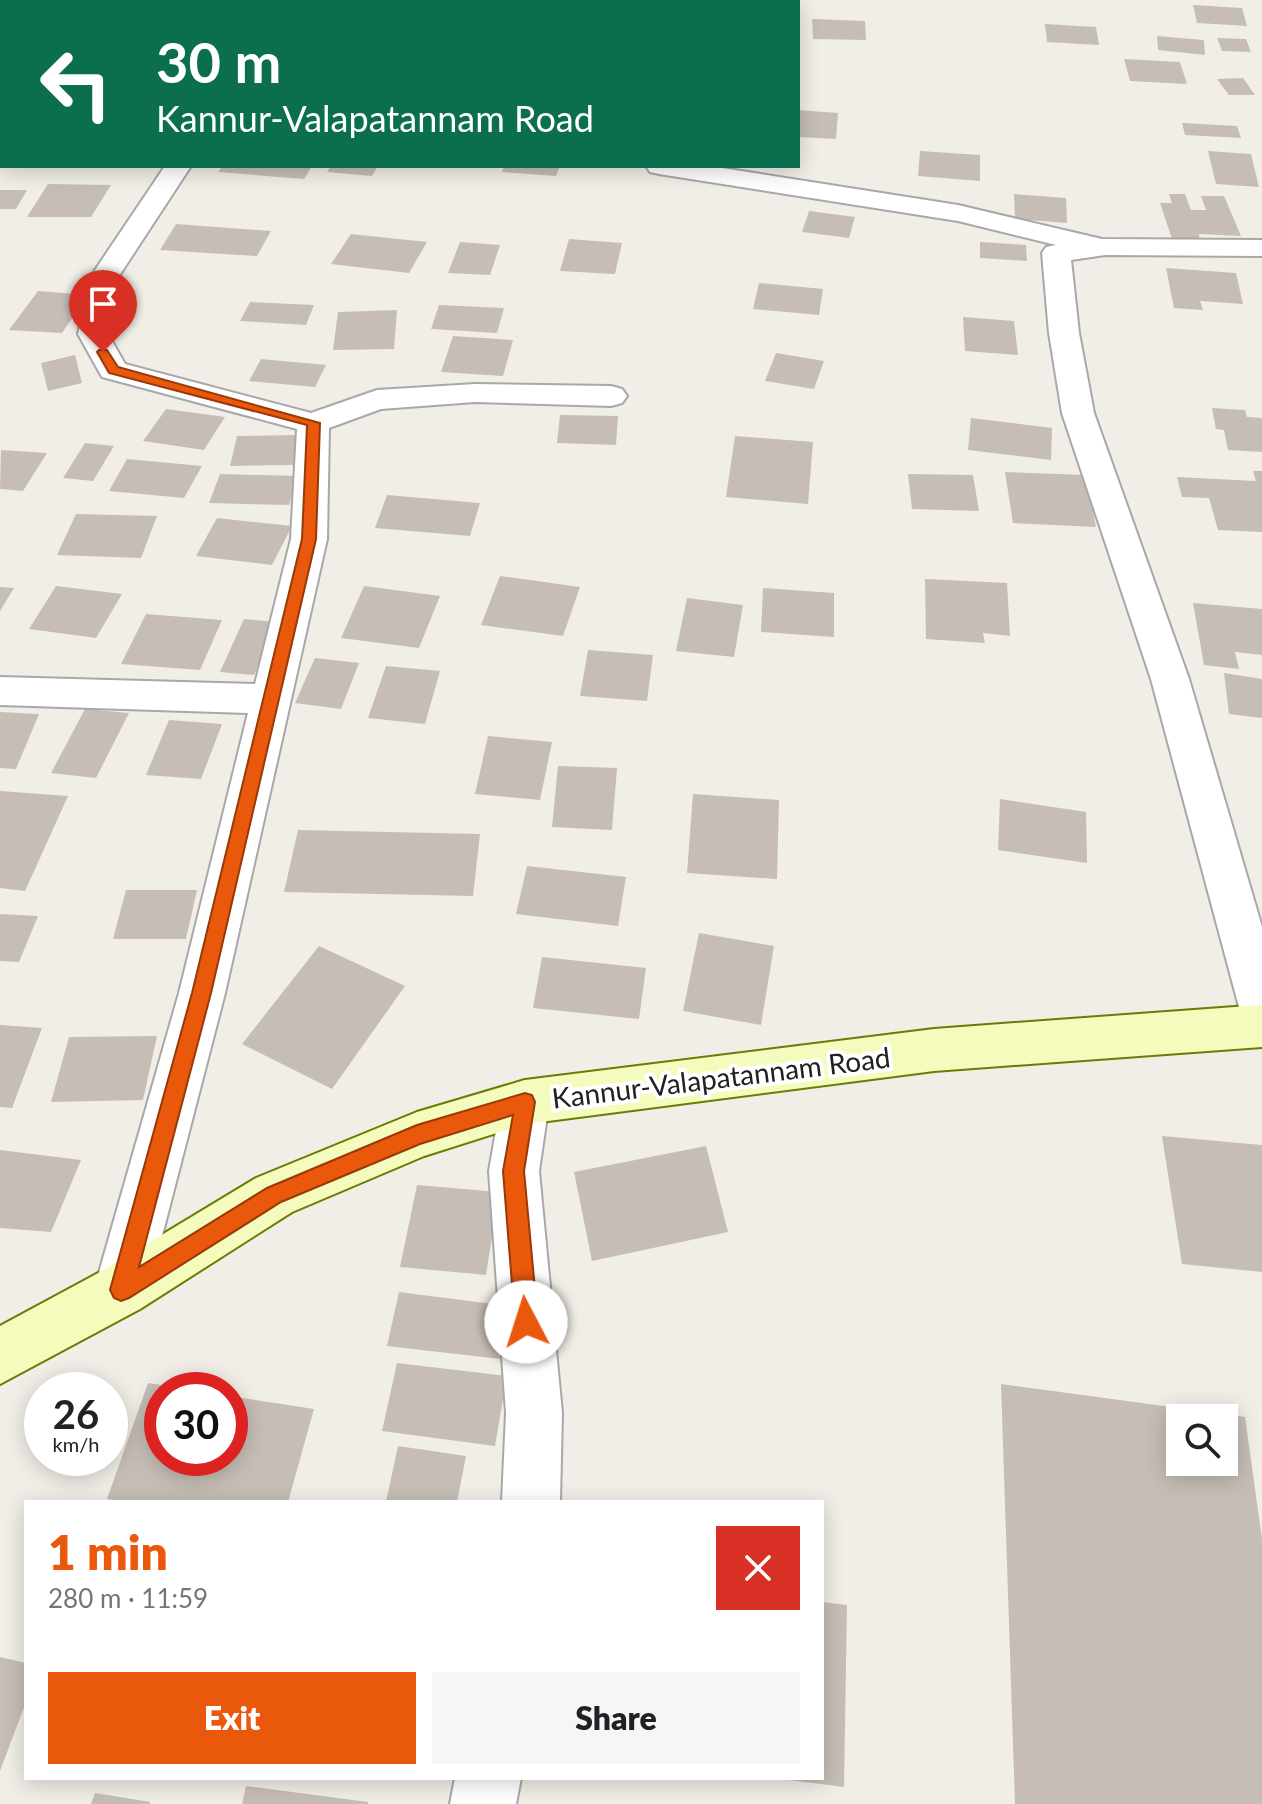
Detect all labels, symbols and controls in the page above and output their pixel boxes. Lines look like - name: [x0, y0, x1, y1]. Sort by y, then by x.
- text: 30 m: [156, 28, 281, 95]
- icon: left: [24, 32, 128, 136]
- text: Kannur-Valapatannam Road: [156, 96, 594, 140]
- pin: [69, 270, 137, 352]
- icon: arrive: [81, 282, 125, 326]
- street label: Kannur-Valapatannam Road: [550, 1039, 892, 1115]
- position arrow: [484, 1280, 568, 1364]
- speed limit sign: 30: [144, 1372, 248, 1476]
- text: 26: [53, 1390, 99, 1438]
- map controls: [1166, 1404, 1238, 1476]
- button: search: [1166, 1404, 1238, 1476]
- text: km/h: [53, 1432, 99, 1456]
- text: 1 min: [48, 1523, 168, 1580]
- button: close: [716, 1526, 800, 1610]
- text: 280 m · 11:59: [48, 1582, 208, 1614]
- button: Exit: [48, 1672, 416, 1764]
- button: Share: [432, 1672, 800, 1764]

